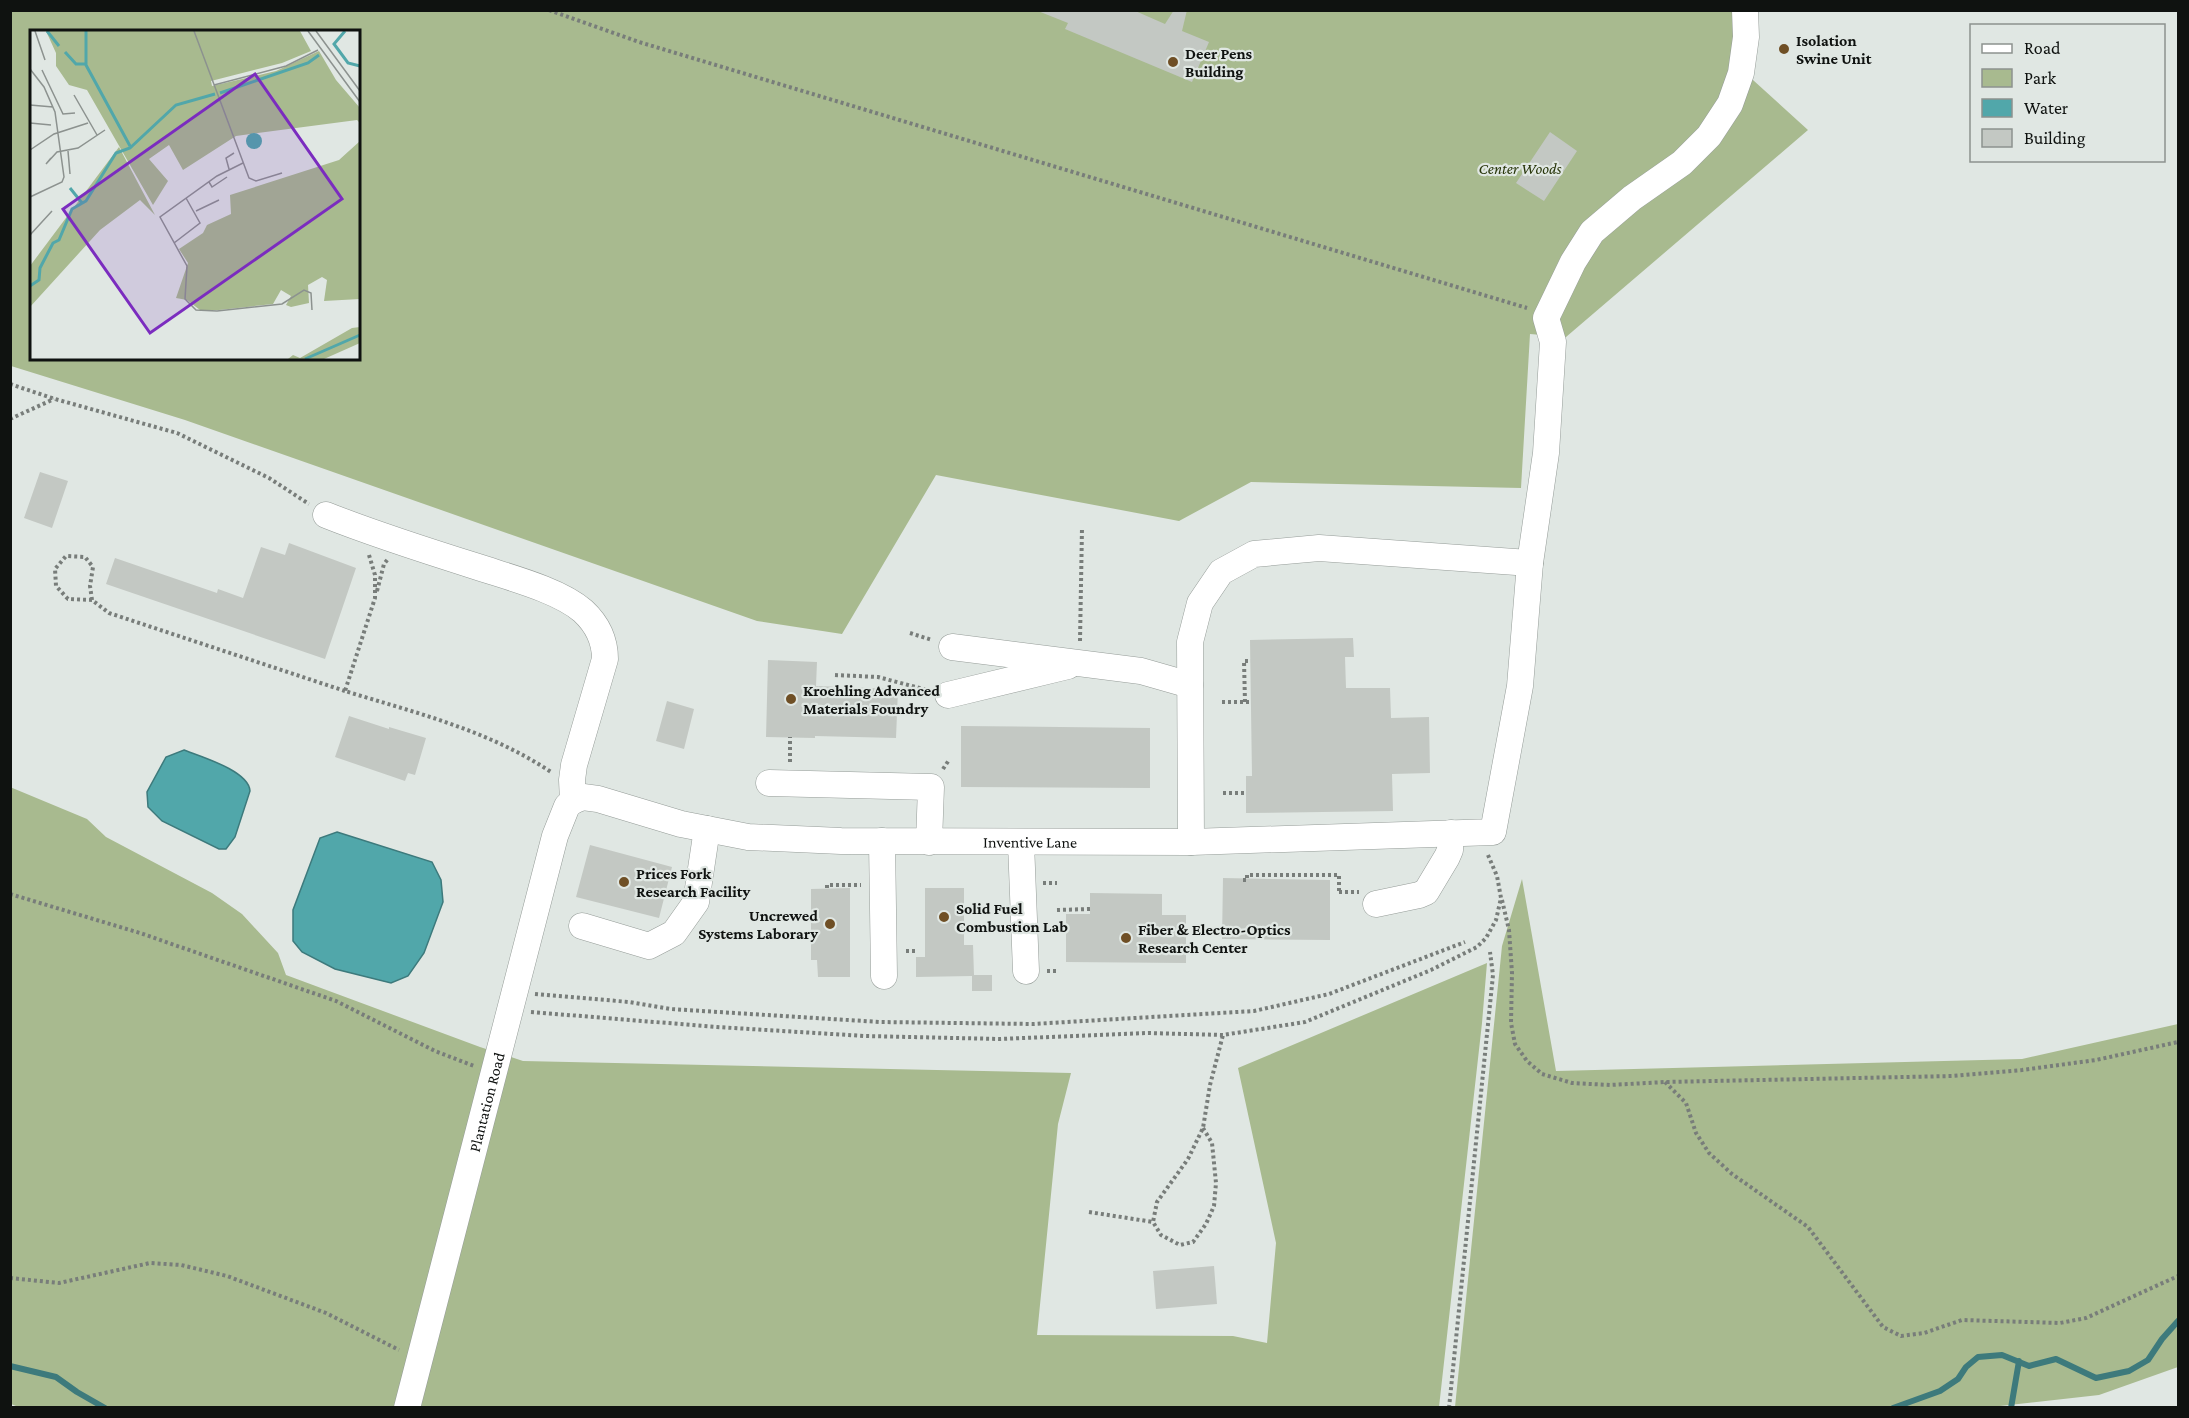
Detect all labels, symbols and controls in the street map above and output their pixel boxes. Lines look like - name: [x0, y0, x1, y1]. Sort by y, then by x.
- legend: [1970, 24, 2165, 162]
- inset map: [30, 30, 360, 360]
- place label: Isolation Swine Unit: [1796, 32, 1872, 67]
- text: Road: [2024, 38, 2061, 58]
- marker: Isolation Swine Unit: [1777, 42, 1791, 56]
- place label: Deer Pens Building: [1185, 45, 1253, 80]
- marker: Deer Pens Building: [1166, 55, 1180, 69]
- text: Park: [2024, 68, 2056, 88]
- text: Water: [2024, 98, 2069, 118]
- text: Building: [2024, 128, 2086, 148]
- park label: Center Woods: [1478, 160, 1562, 177]
- place label: Kroehling Advanced Materials Foundry: [803, 682, 940, 717]
- marker: Kroehling Advanced Materials Foundry: [784, 692, 798, 706]
- street label: Inventive Lane: [983, 833, 1077, 851]
- place label: Prices Fork Research Facility: [636, 865, 750, 900]
- marker: Prices Fork Research Facility: [617, 875, 631, 889]
- place label: Solid Fuel Combustion Lab: [956, 900, 1068, 935]
- place label: Uncrewed Systems Laborary: [698, 907, 818, 942]
- marker: Solid Fuel Combustion Lab: [937, 910, 951, 924]
- marker: Uncrewed Systems Laborary: [823, 917, 837, 931]
- place label: Fiber & Electro-Optics Research Center: [1138, 921, 1291, 956]
- marker: Fiber & Electro-Optics Research Center: [1119, 931, 1133, 945]
- street label: Plantation Road: [466, 1050, 508, 1154]

